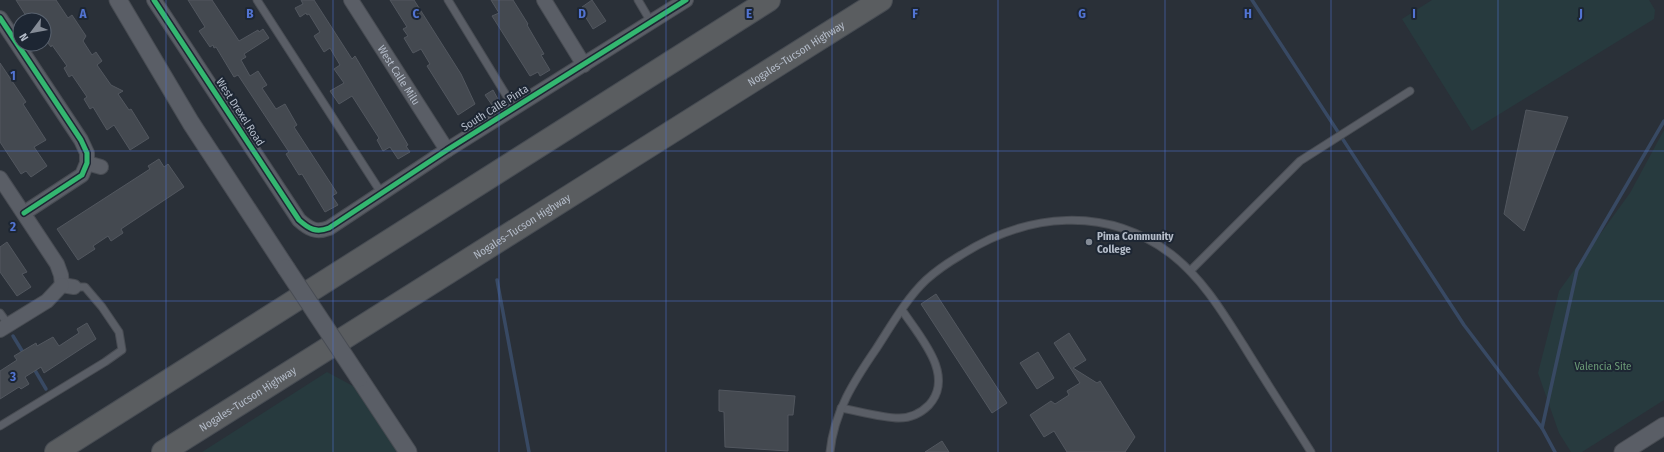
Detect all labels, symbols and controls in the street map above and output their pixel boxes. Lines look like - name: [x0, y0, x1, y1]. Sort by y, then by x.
- text: A: [78, 6, 87, 21]
- text: B: [246, 6, 254, 21]
- text: C: [413, 6, 420, 21]
- text: D: [578, 6, 586, 21]
- text: E: [746, 6, 752, 21]
- text: F: [912, 6, 918, 21]
- text: G: [1078, 6, 1086, 21]
- text: H: [1244, 6, 1252, 21]
- text: I: [1412, 6, 1416, 21]
- text: J: [1578, 6, 1583, 21]
- north arrow: [12, 12, 52, 52]
- street label: Nogales–Tucson Highway: [745, 18, 847, 89]
- text: N: [17, 31, 31, 43]
- street label: West Calle Milu: [375, 43, 423, 107]
- text: 1: [10, 68, 16, 83]
- street label: West Drexel Road: [213, 76, 267, 148]
- street label: South Calle Pinta: [459, 82, 531, 134]
- street label: Nogales–Tucson Highway: [471, 191, 573, 261]
- text: 2: [9, 219, 16, 234]
- place label: Pima Community College: [1097, 230, 1174, 256]
- marker: Pima Community College: [1084, 237, 1094, 247]
- park label: Valencia Site: [1574, 360, 1632, 373]
- street label: Nogales–Tucson Highway: [197, 363, 299, 434]
- text: 3: [9, 369, 16, 384]

